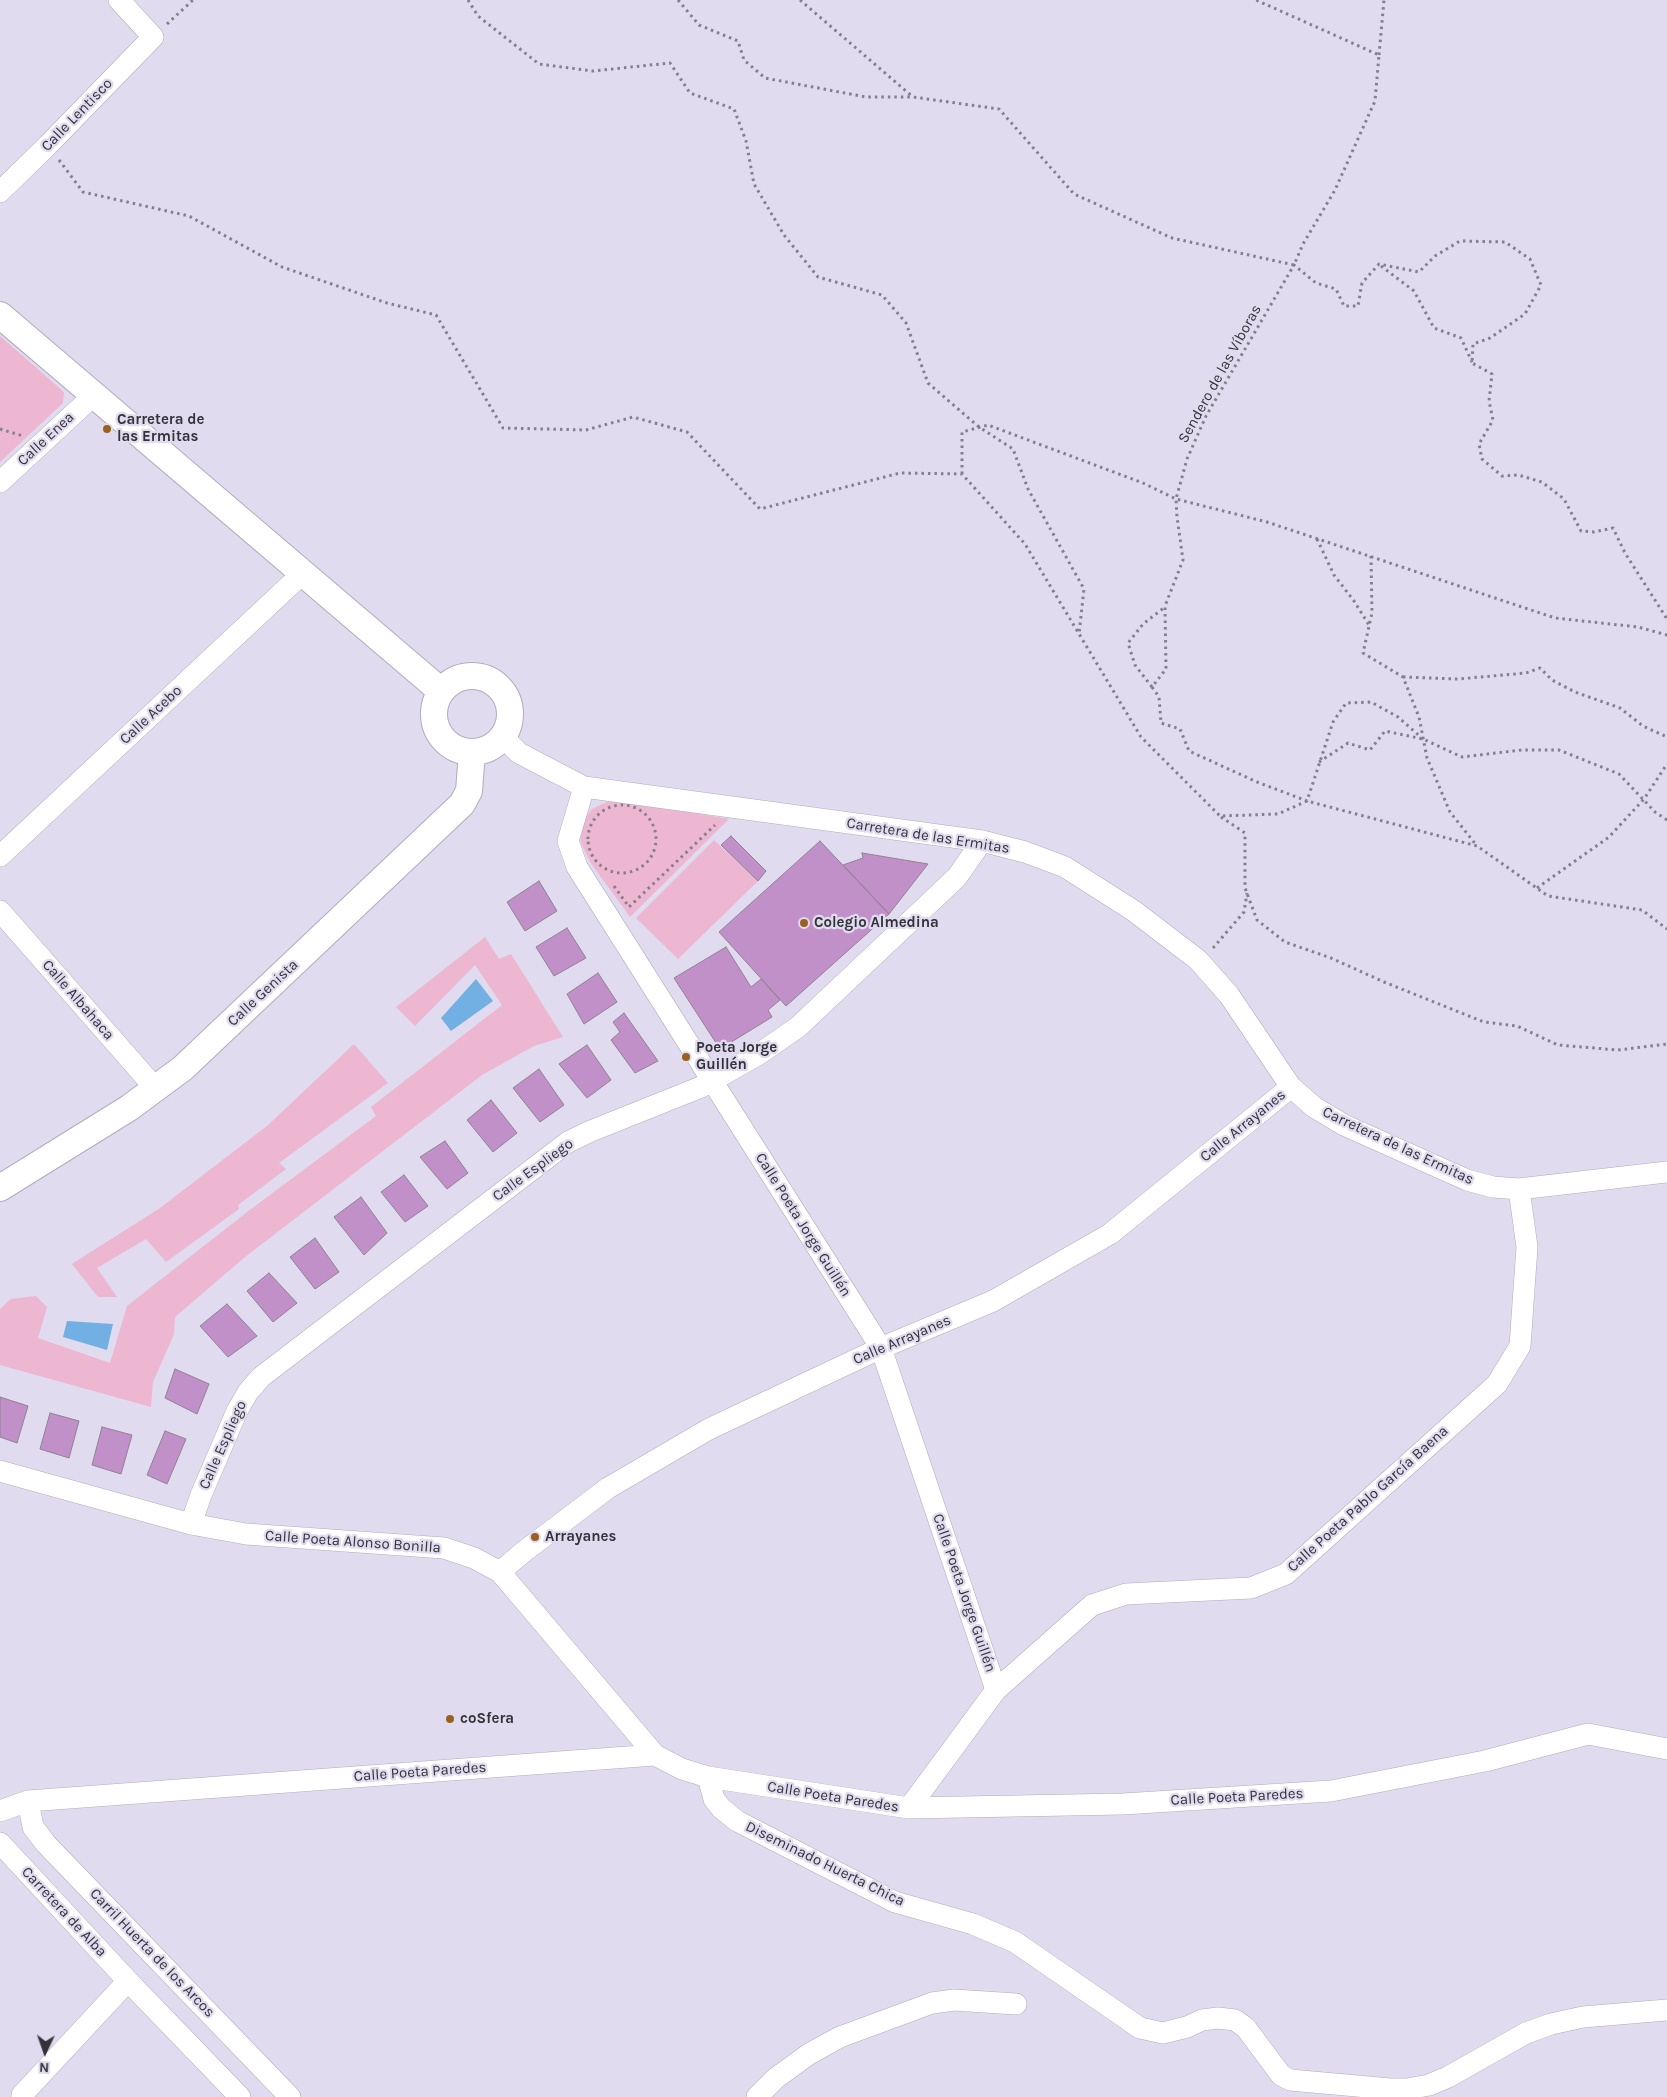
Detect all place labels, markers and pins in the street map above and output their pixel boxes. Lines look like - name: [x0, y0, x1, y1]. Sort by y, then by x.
- place label: Carretera de las Ermitas: [117, 411, 204, 446]
- marker: Carretera de las Ermitas: [101, 423, 113, 435]
- place label: Colegio Almedina: [814, 914, 939, 932]
- marker: Colegio Almedina: [798, 917, 810, 929]
- place label: Poeta Jorge Guillén: [696, 1039, 777, 1074]
- marker: Poeta Jorge Guillén: [680, 1051, 692, 1063]
- place label: Arrayanes: [545, 1528, 616, 1546]
- marker: Arrayanes: [529, 1531, 541, 1543]
- place label: coSfera: [460, 1710, 514, 1728]
- marker: coSfera: [444, 1713, 456, 1725]

